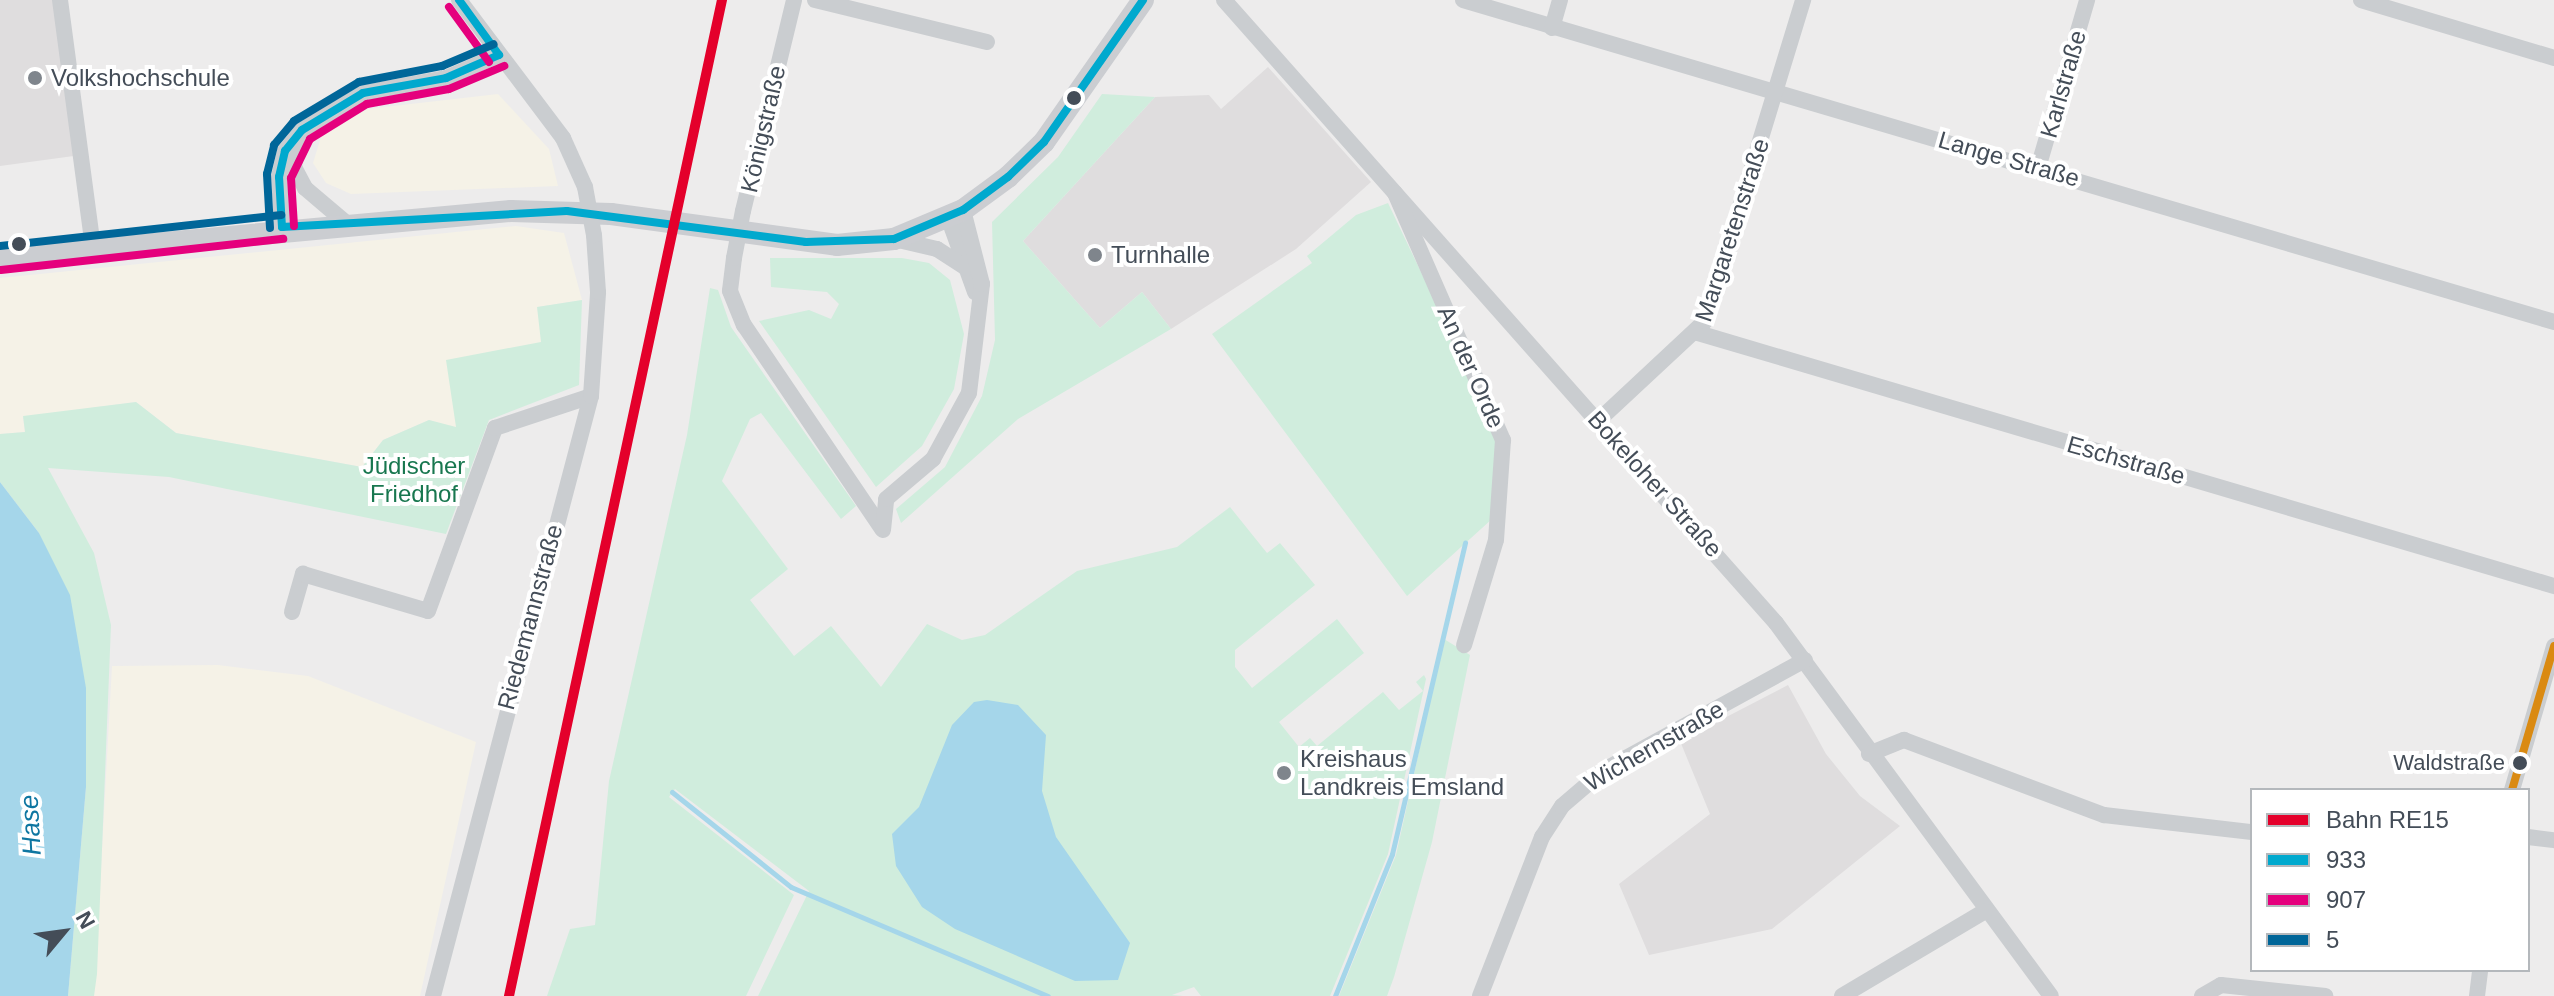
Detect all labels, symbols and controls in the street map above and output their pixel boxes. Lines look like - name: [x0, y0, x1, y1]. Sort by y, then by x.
- street label: Karlstraße: [2034, 27, 2092, 141]
- street label: Königstraße: [734, 63, 792, 195]
- place label: Volkshochschule: [51, 64, 230, 92]
- marker: Volkshochschule: [26, 69, 44, 87]
- unlabelled marker: [1066, 90, 1082, 106]
- street label: Lange Straße: [1935, 125, 2083, 193]
- street label: Margaretenstraße: [1689, 135, 1775, 325]
- unlabelled marker: [11, 236, 27, 252]
- place label: Turnhalle: [1111, 241, 1210, 269]
- marker: Turnhalle: [1086, 246, 1104, 264]
- street label: An der Orde: [1431, 301, 1511, 433]
- street label: Bokeloher Straße: [1582, 405, 1728, 563]
- street label: Eschstraße: [2064, 429, 2188, 491]
- park label: Jüdischer Friedhof: [363, 452, 465, 508]
- street label: Riedemannstraße: [491, 521, 569, 713]
- street label: Wichernstraße: [1579, 695, 1729, 797]
- place label: Kreishaus Landkreis Emsland: [1300, 745, 1504, 801]
- place label: Waldstraße: [2393, 750, 2505, 776]
- marker: Waldstraße: [2512, 755, 2528, 771]
- marker: Kreishaus Landkreis Emsland: [1275, 764, 1293, 782]
- legend: [2250, 788, 2530, 972]
- water label: Hase: [14, 794, 48, 856]
- text: Bahn RE15: [2326, 806, 2449, 833]
- text: 933: [2326, 846, 2366, 873]
- text: 907: [2326, 886, 2366, 913]
- north arrow: [24, 892, 104, 972]
- text: N: [71, 907, 100, 933]
- text: 5: [2326, 926, 2339, 953]

